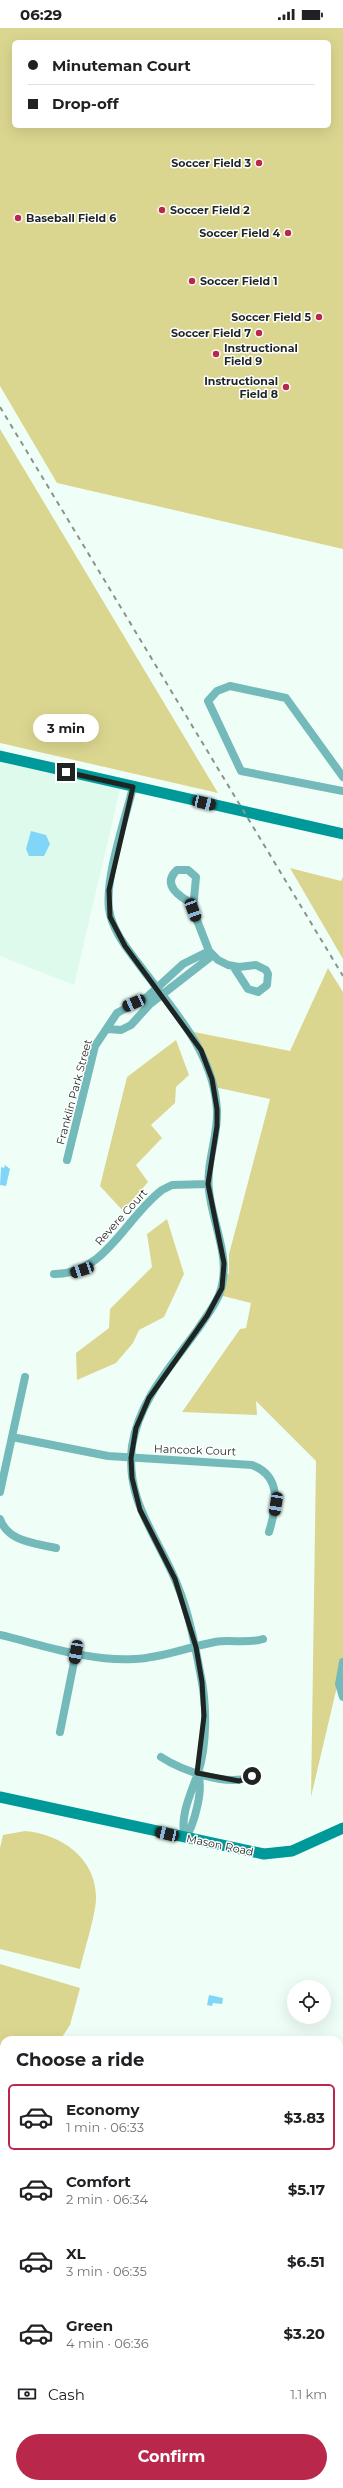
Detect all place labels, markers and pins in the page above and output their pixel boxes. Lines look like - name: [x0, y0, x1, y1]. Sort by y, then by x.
- place label: Soccer Field 3: [171, 156, 251, 170]
- marker: Soccer Field 3: [254, 158, 264, 168]
- place label: Soccer Field 2: [170, 203, 250, 217]
- marker: Soccer Field 2: [157, 205, 167, 215]
- place label: Baseball Field 6: [26, 211, 116, 225]
- marker: Baseball Field 6: [13, 213, 23, 223]
- place label: Soccer Field 4: [199, 226, 280, 240]
- marker: Soccer Field 4: [283, 228, 293, 238]
- place label: Soccer Field 1: [200, 274, 278, 288]
- marker: Soccer Field 1: [187, 276, 197, 286]
- place label: Soccer Field 5: [231, 310, 311, 324]
- marker: Soccer Field 5: [314, 312, 324, 322]
- place label: Soccer Field 7: [171, 326, 251, 340]
- marker: Soccer Field 7: [254, 328, 264, 338]
- place label: Instructional Field 9: [224, 341, 298, 368]
- marker: Instructional Field 9: [211, 349, 221, 359]
- place label: Instructional Field 8: [204, 374, 278, 401]
- marker: Instructional Field 8: [281, 382, 291, 392]

